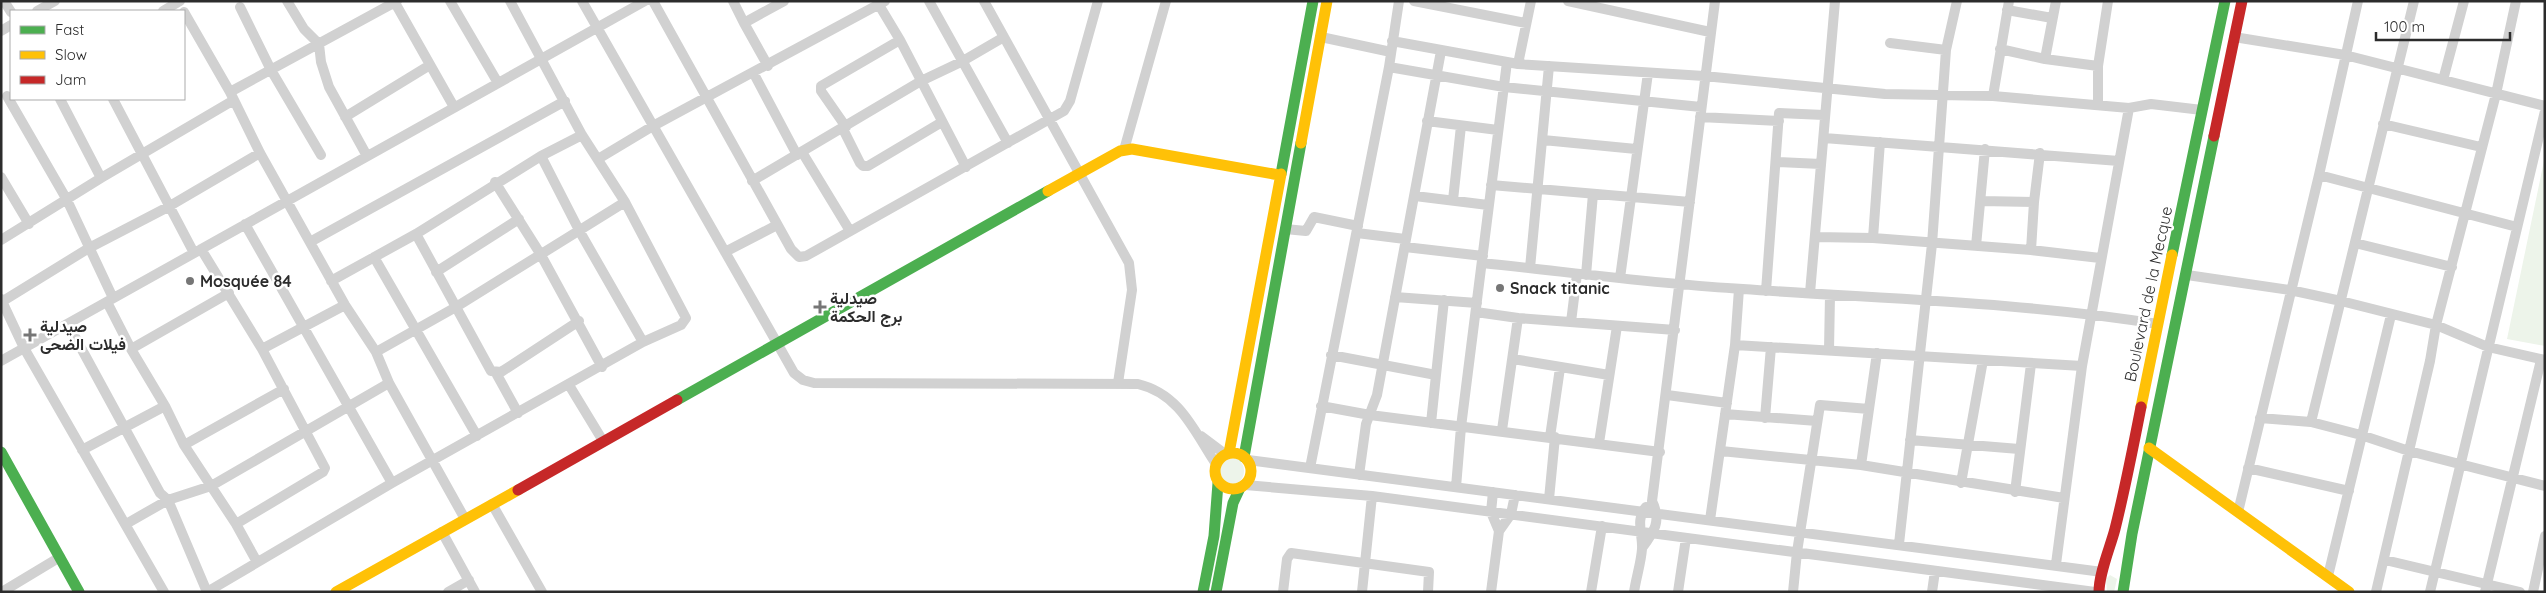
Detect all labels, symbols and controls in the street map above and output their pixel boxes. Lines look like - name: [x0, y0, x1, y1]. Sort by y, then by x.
- legend: [10, 10, 185, 100]
- scale bar: [2376, 10, 2510, 42]
- text: 100 m: [2384, 17, 2425, 36]
- text: Fast: [55, 20, 84, 39]
- text: Slow: [55, 45, 87, 64]
- text: Jam: [55, 70, 86, 89]
- street label: Boulevard de la Mecque: [2120, 204, 2176, 384]
- place label: Mosquée 84: [200, 271, 292, 291]
- marker: Mosquée 84: [184, 275, 196, 287]
- place label: Snack titanic: [1510, 278, 1610, 298]
- marker: Snack titanic: [1494, 282, 1506, 294]
- place label: صيدلية برج الحكمة: [830, 288, 903, 327]
- marker: صيدلية برج الحكمة: [814, 301, 826, 313]
- place label: صيدلية فيلات الضحى: [40, 316, 126, 354]
- marker: صيدلية فيلات الضحى: [24, 329, 36, 341]

